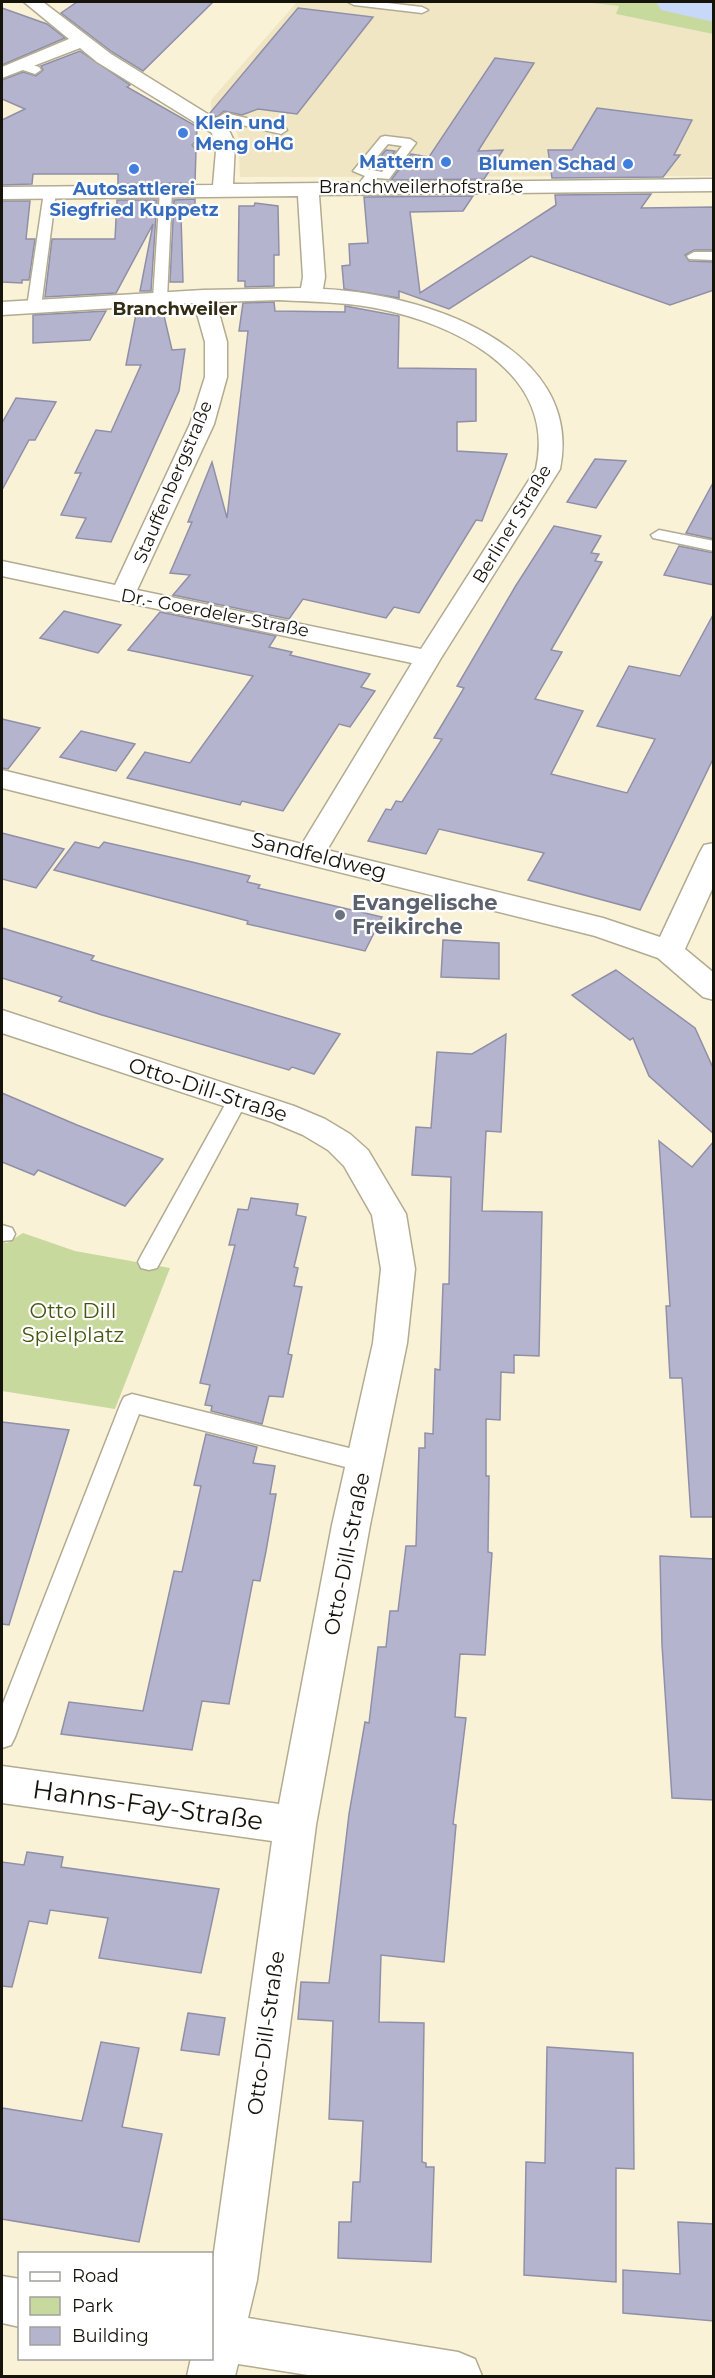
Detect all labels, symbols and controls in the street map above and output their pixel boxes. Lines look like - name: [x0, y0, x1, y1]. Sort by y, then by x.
- place label: Klein und Meng oHG: [195, 112, 294, 155]
- marker: Klein und Meng oHG: [176, 126, 190, 140]
- place label: Mattern: [359, 151, 434, 173]
- place label: Blumen Schad: [478, 153, 616, 175]
- marker: Mattern: [439, 155, 453, 169]
- marker: Blumen Schad: [621, 157, 635, 171]
- marker: Autosattlerei Siegfried Kuppetz: [127, 162, 141, 176]
- street label: Branchweilerhofstraße: [319, 176, 523, 198]
- place label: Autosattlerei Siegfried Kuppetz: [49, 178, 219, 221]
- district label: Branchweiler: [112, 298, 238, 320]
- street label: Stauffenbergstraße: [129, 397, 217, 567]
- street label: Berliner Straße: [468, 461, 556, 587]
- street label: Dr.- Goerdeler-Straße: [119, 584, 311, 642]
- street label: Sandfeldweg: [249, 827, 389, 884]
- place label: Evangelische Freikirche: [352, 890, 498, 939]
- marker: Evangelische Freikirche: [333, 908, 347, 922]
- street label: Otto-Dill-Straße: [126, 1052, 291, 1127]
- park label: Otto Dill Spielplatz: [22, 1298, 124, 1347]
- street label: Otto-Dill-Straße: [318, 1470, 375, 1638]
- street label: Hanns-Fay-Straße: [31, 1773, 265, 1837]
- street label: Otto-Dill-Straße: [242, 1949, 289, 2117]
- legend: [18, 2252, 213, 2360]
- text: Road: [72, 2265, 119, 2287]
- text: Park: [72, 2295, 113, 2317]
- text: Building: [72, 2325, 149, 2347]

